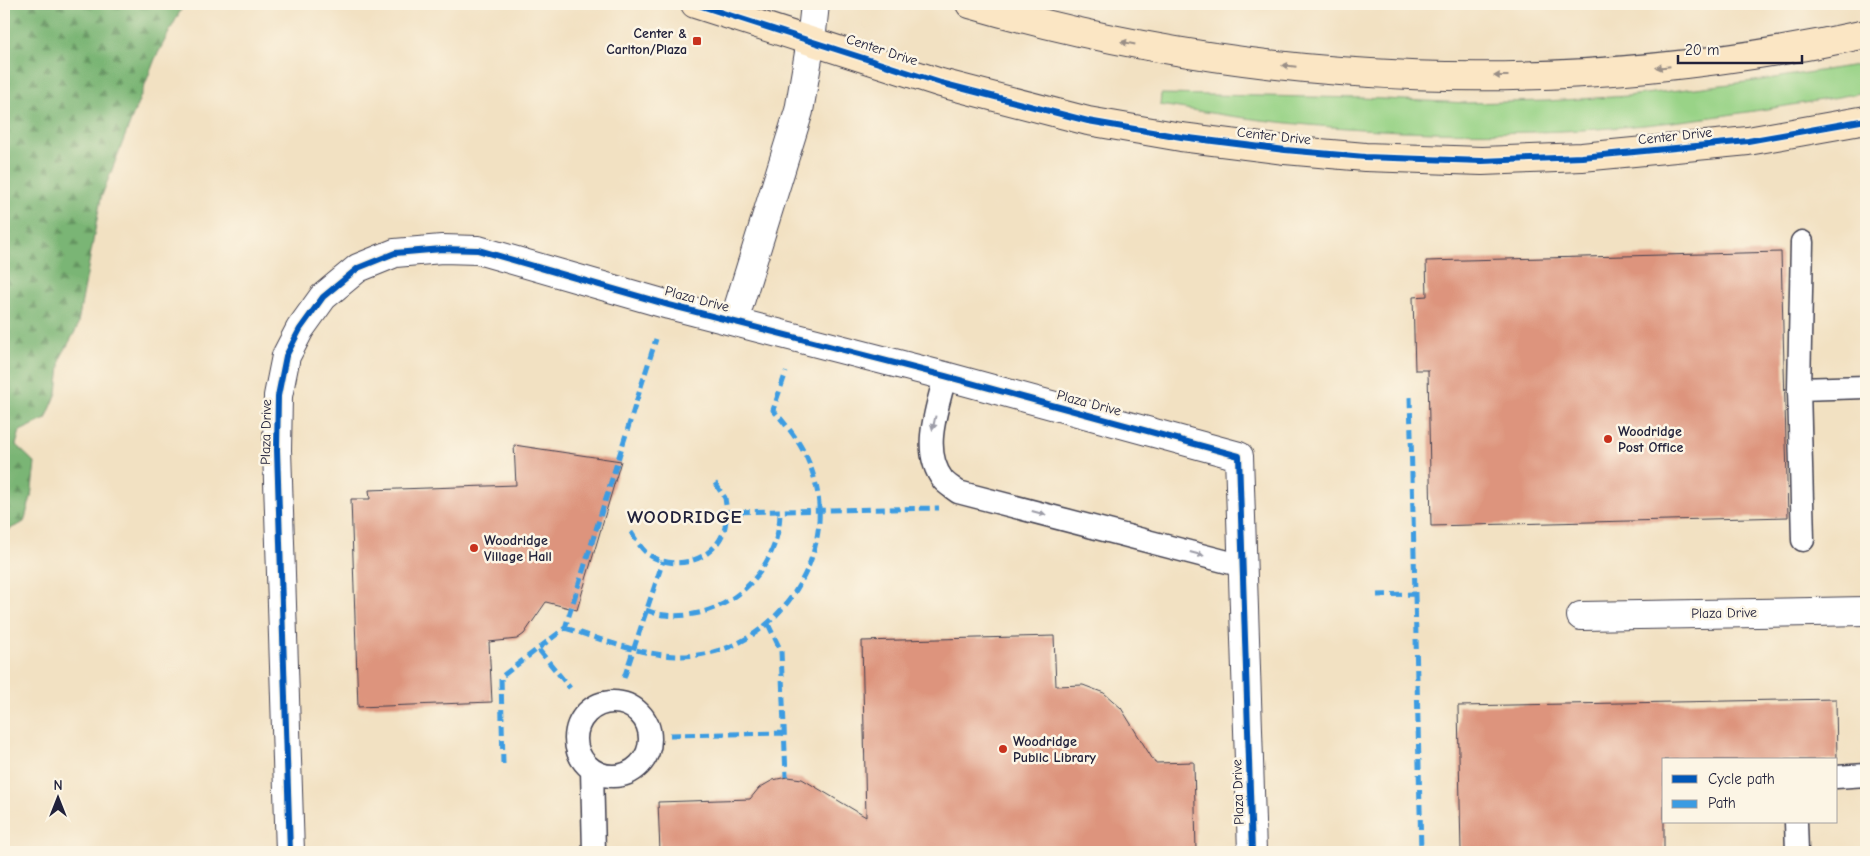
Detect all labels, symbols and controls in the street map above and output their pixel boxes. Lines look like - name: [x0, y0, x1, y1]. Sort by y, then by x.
- place label: Center & Carlton/Plaza: [606, 25, 687, 58]
- street label: Center Drive: [844, 30, 920, 70]
- scale bar: [1678, 32, 1801, 64]
- marker: Center & Carlton/Plaza: [691, 35, 703, 47]
- one-way arrow: [1121, 39, 1136, 47]
- text: 20 m: [1685, 41, 1719, 59]
- one-way arrow: [1281, 62, 1297, 70]
- one-way arrow: [1654, 63, 1670, 71]
- one-way arrow: [1492, 72, 1508, 80]
- street label: Center Drive: [1236, 124, 1312, 148]
- street label: Center Drive: [1637, 124, 1713, 148]
- street label: Plaza Drive: [663, 282, 731, 316]
- street label: Plaza Drive: [1055, 386, 1123, 420]
- street label: Plaza Drive: [257, 399, 275, 465]
- one-way arrow: [930, 416, 938, 431]
- place label: Woodridge Post Office: [1618, 423, 1683, 456]
- marker: Woodridge Post Office: [1602, 433, 1614, 445]
- district label: WOODRIDGE: [627, 506, 743, 528]
- one-way arrow: [1032, 509, 1047, 517]
- place label: Woodridge Village Hall: [484, 532, 552, 565]
- marker: Woodridge Village Hall: [468, 542, 480, 554]
- one-way arrow: [1189, 550, 1204, 558]
- street label: Plaza Drive: [1691, 604, 1757, 622]
- place label: Woodridge Public Library: [1013, 733, 1097, 766]
- marker: Woodridge Public Library: [997, 743, 1009, 755]
- legend: [1662, 758, 1838, 824]
- street label: Plaza Drive: [1228, 759, 1248, 825]
- text: Cycle path: [1708, 770, 1775, 788]
- north arrow: [32, 774, 82, 824]
- text: N: [53, 777, 63, 794]
- text: Path: [1708, 794, 1736, 812]

